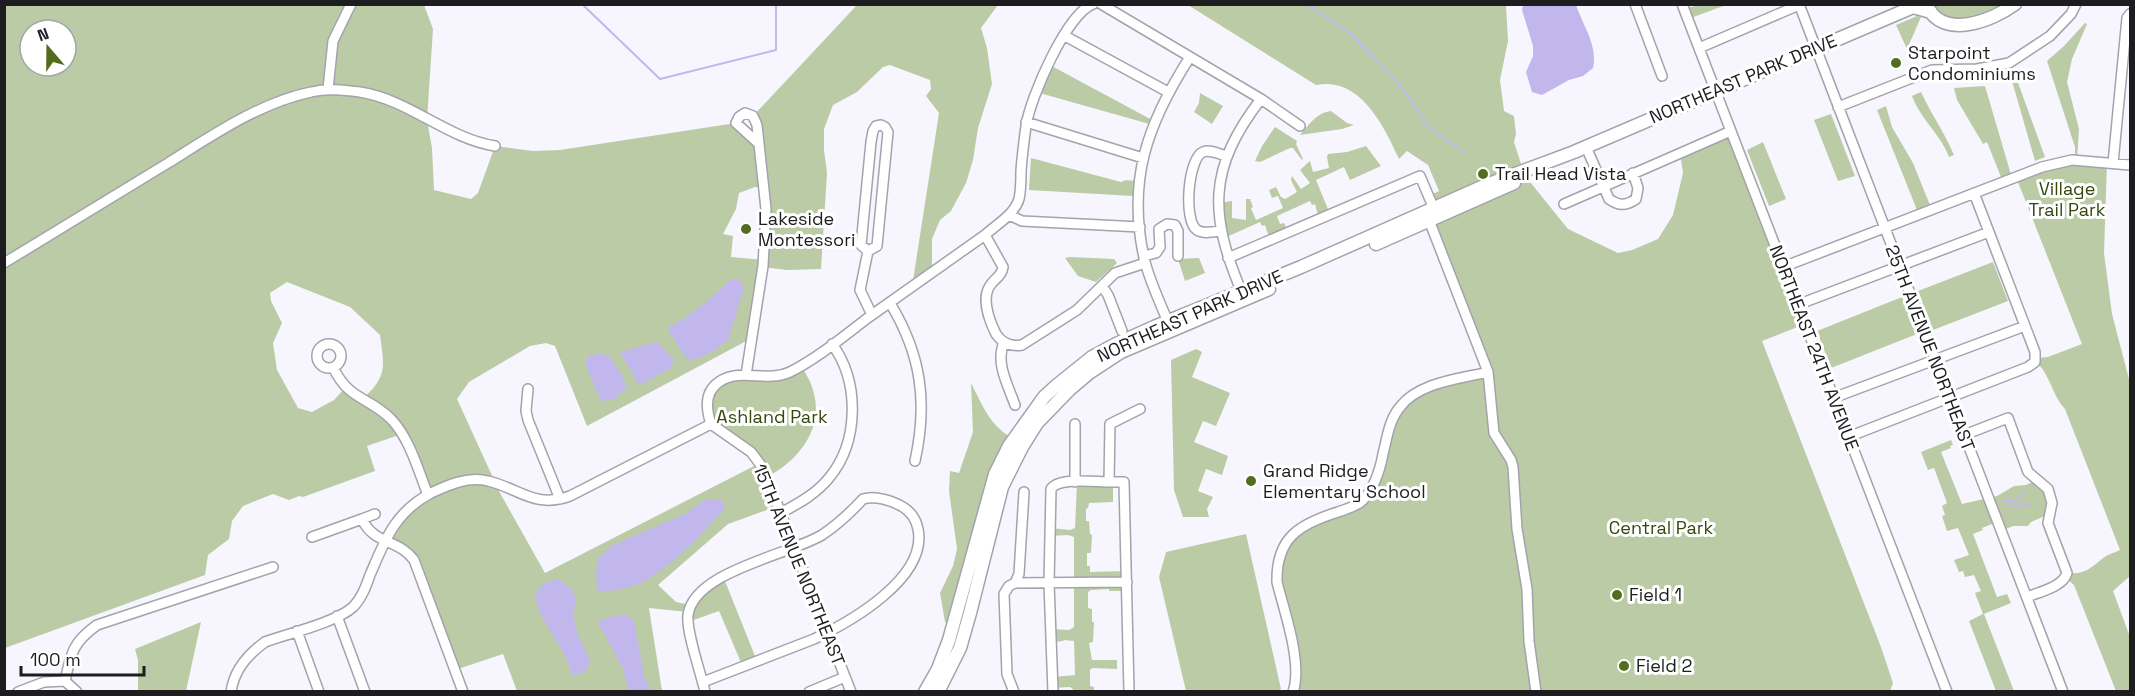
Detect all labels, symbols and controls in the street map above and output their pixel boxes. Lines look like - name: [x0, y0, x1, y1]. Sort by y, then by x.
- north arrow: [18, 18, 78, 78]
- text: N: [34, 23, 52, 46]
- street label: NORTHEAST PARK DRIVE: [1646, 29, 1840, 128]
- place label: Starpoint Condominiums: [1908, 41, 2036, 85]
- marker: Starpoint Condominiums: [1889, 56, 1903, 70]
- place label: Trail Head Vista: [1495, 162, 1626, 185]
- marker: Trail Head Vista: [1476, 167, 1490, 181]
- park label: Village Trail Park: [2029, 177, 2106, 221]
- place label: Lakeside Montessori: [758, 207, 855, 251]
- marker: Lakeside Montessori: [739, 222, 753, 236]
- street label: NORTHEAST 24TH AVENUE: [1765, 242, 1864, 454]
- street label: 25TH AVENUE NORTHEAST: [1881, 242, 1981, 454]
- street label: NORTHEAST PARK DRIVE: [1093, 264, 1286, 367]
- park label: Ashland Park: [716, 405, 828, 428]
- place label: Grand Ridge Elementary School: [1263, 459, 1426, 503]
- street label: 15TH AVENUE NORTHEAST: [748, 461, 851, 669]
- marker: Grand Ridge Elementary School: [1244, 474, 1258, 488]
- park label: Central Park: [1609, 516, 1714, 539]
- place label: Field 1: [1629, 583, 1682, 606]
- marker: Field 1: [1610, 588, 1624, 602]
- scale bar: [21, 639, 144, 677]
- text: 100 m: [30, 648, 81, 671]
- place label: Field 2: [1636, 654, 1692, 677]
- marker: Field 2: [1617, 659, 1631, 673]

